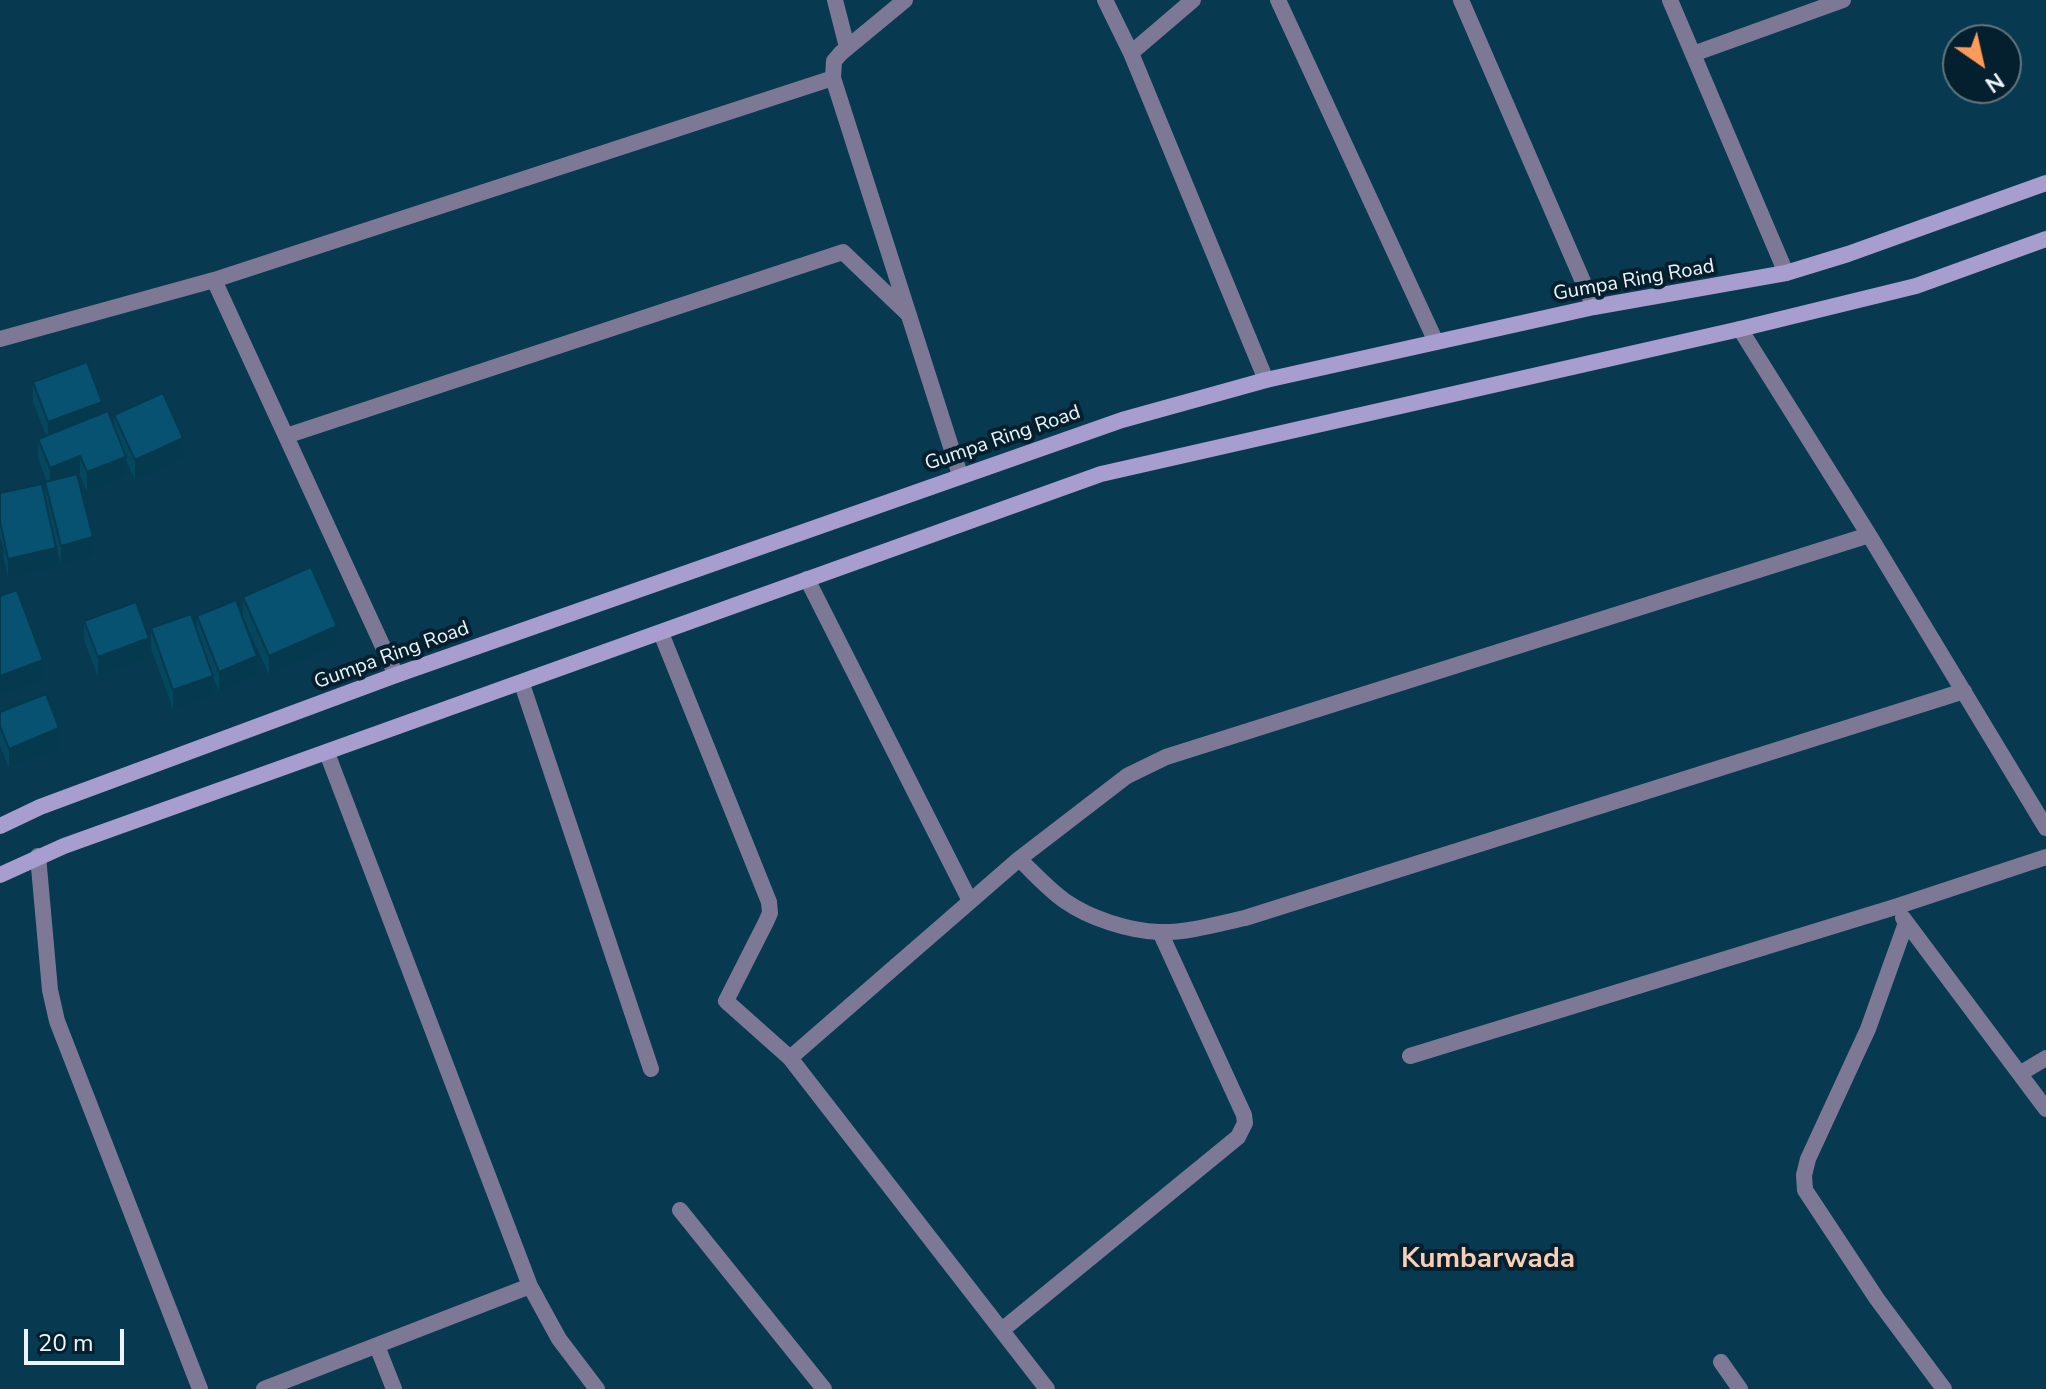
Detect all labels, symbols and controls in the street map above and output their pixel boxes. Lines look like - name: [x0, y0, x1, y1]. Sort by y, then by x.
- north arrow: [1942, 24, 2022, 104]
- text: N: [1979, 65, 2010, 99]
- street label: Gumpa Ring Road: [1552, 255, 1716, 307]
- street label: Gumpa Ring Road: [922, 401, 1084, 477]
- street label: Gumpa Ring Road: [311, 617, 473, 695]
- district label: Kumbarwada: [1401, 1243, 1575, 1277]
- scale bar: [28, 1313, 128, 1363]
- text: 20 m: [38, 1327, 94, 1359]

